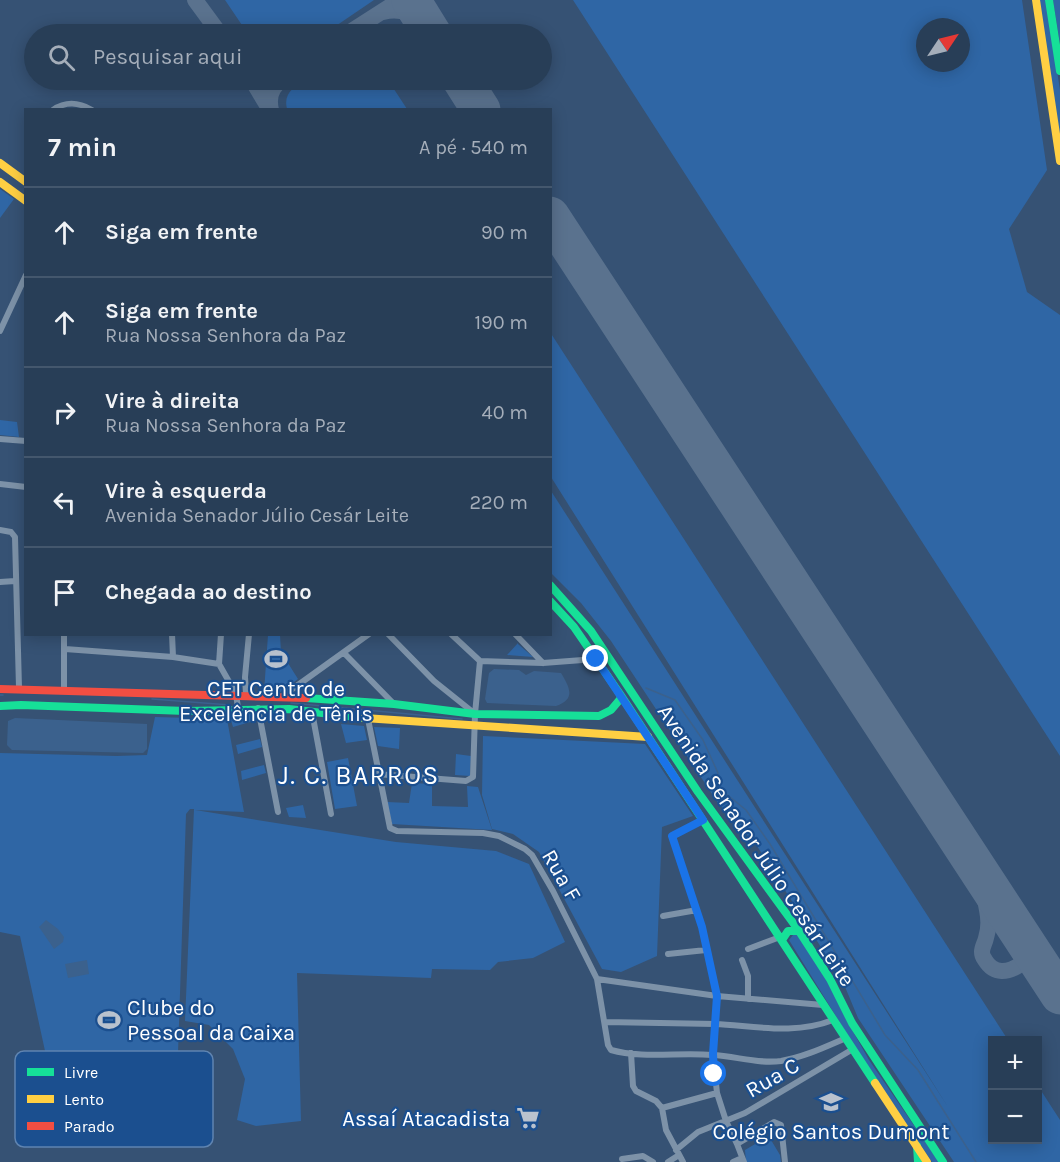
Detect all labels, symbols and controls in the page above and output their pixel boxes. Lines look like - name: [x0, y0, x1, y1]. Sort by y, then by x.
- north arrow: [916, 18, 970, 72]
- search box: [24, 24, 552, 90]
- icon: search: [45, 41, 78, 74]
- text: Pesquisar aqui: [93, 44, 242, 70]
- text: 7 min: [48, 132, 117, 163]
- text: A pé · 540 m: [419, 136, 528, 159]
- icon: ahead: [48, 216, 81, 249]
- text: Siga em frente: [105, 219, 258, 245]
- text: 90 m: [481, 221, 528, 244]
- text: Siga em frente: [105, 298, 258, 324]
- icon: ahead: [48, 306, 81, 339]
- text: 190 m: [474, 311, 528, 334]
- text: Rua Nossa Senhora da Paz: [105, 324, 346, 347]
- text: Vire à direita: [105, 388, 240, 414]
- icon: right: [48, 396, 81, 429]
- text: 40 m: [482, 401, 528, 424]
- text: Rua Nossa Senhora da Paz: [105, 414, 346, 437]
- text: Vire à esquerda: [105, 478, 267, 504]
- icon: left: [48, 486, 81, 519]
- text: 220 m: [469, 491, 528, 514]
- text: Avenida Senador Júlio Cesár Leite: [105, 504, 409, 527]
- icon: arrive: [48, 576, 81, 609]
- text: Chegada ao destino: [105, 579, 312, 605]
- route end: [582, 645, 608, 671]
- sports icon: CET Centro de Excelência de Tênis: [263, 646, 289, 672]
- place label: CET Centro de Excelência de Tênis: [179, 676, 373, 727]
- street label: Avenida Senador Júlio Cesár Leite: [652, 700, 860, 991]
- district label: J. C. BARROS: [278, 760, 440, 791]
- street label: Rua F: [536, 845, 586, 906]
- place label: Clube do Pessoal da Caixa: [127, 995, 295, 1046]
- sports icon: Clube do Pessoal da Caixa: [96, 1007, 122, 1033]
- map controls: [988, 1036, 1042, 1144]
- button: +: [988, 1036, 1042, 1090]
- legend: [15, 1051, 213, 1147]
- street label: Rua C: [741, 1052, 804, 1104]
- route start: [700, 1060, 726, 1086]
- text: Livre: [64, 1063, 98, 1082]
- school or university icon: Colégio Santos Dumont: [818, 1089, 844, 1115]
- text: Lento: [64, 1090, 104, 1109]
- button: −: [988, 1090, 1042, 1144]
- supermarket icon: Assaí Atacadista: [515, 1105, 541, 1131]
- place label: Assaí Atacadista: [342, 1106, 510, 1132]
- text: Parado: [64, 1117, 114, 1136]
- place label: Colégio Santos Dumont: [713, 1119, 949, 1145]

